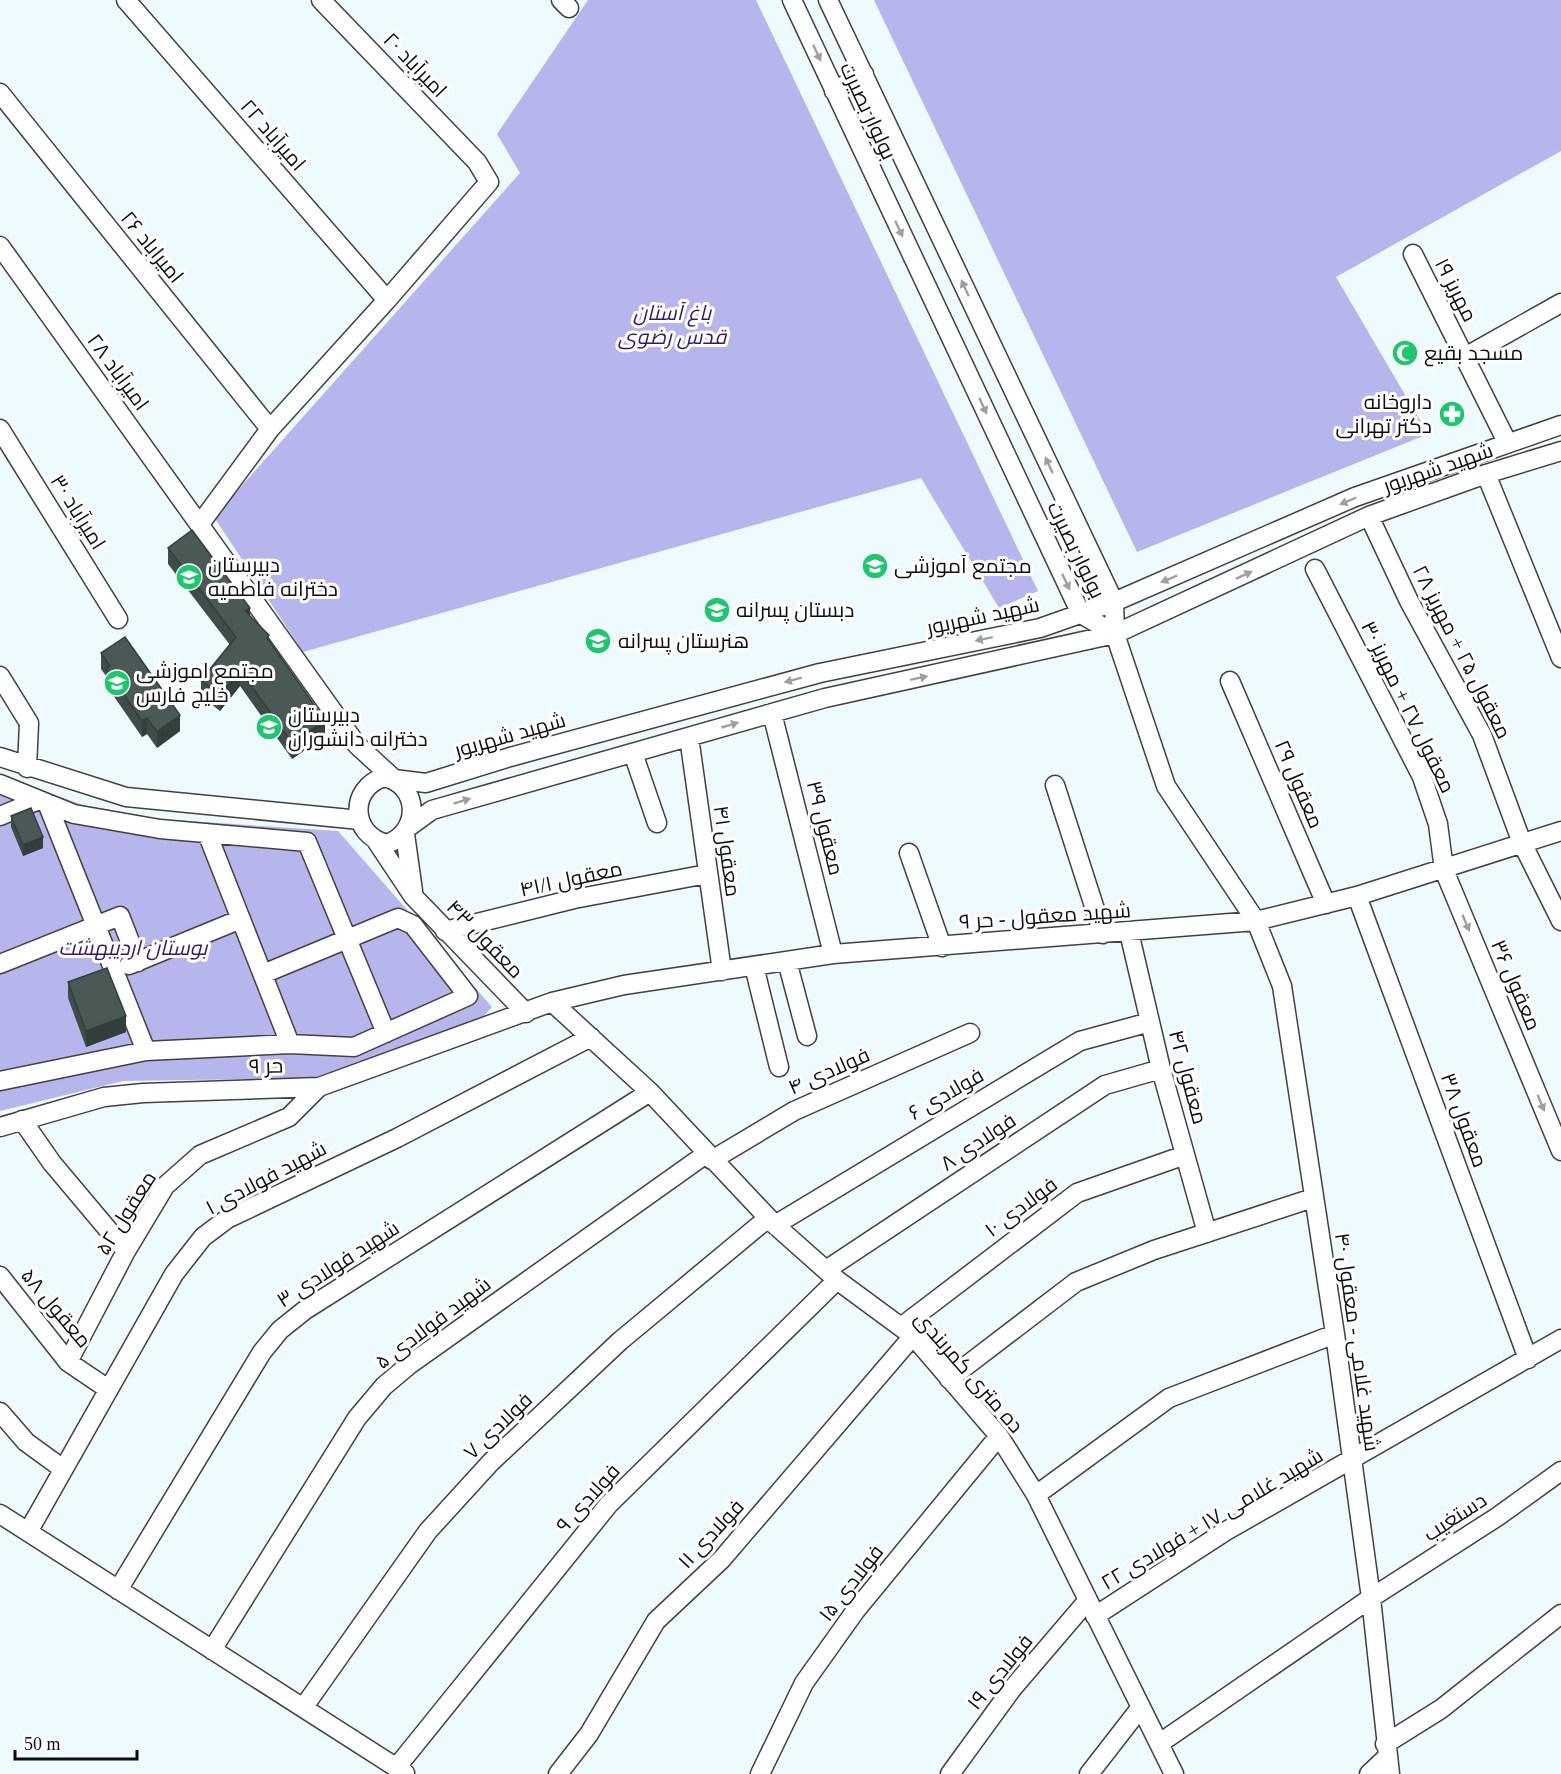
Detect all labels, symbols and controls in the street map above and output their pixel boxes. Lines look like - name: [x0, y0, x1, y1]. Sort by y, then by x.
- street label: امیرآباد ۲۰: [378, 28, 452, 102]
- one-way arrow: [812, 44, 822, 62]
- street label: بولوار بصیرت: [835, 58, 901, 164]
- street label: امیرآباد ۲۲: [236, 94, 310, 176]
- street label: امیراباد ۲۶: [116, 206, 188, 288]
- one-way arrow: [895, 221, 904, 238]
- street label: مهریز ۱۹: [1429, 254, 1482, 326]
- one-way arrow: [961, 280, 970, 297]
- park label: باغ آستان قدس رضوی: [618, 301, 727, 350]
- street label: امیرآباد ۲۸: [82, 329, 154, 415]
- mosque icon: مسجد بقیع: [1390, 338, 1420, 368]
- place label: مسجد بقیع: [1424, 341, 1523, 367]
- place label: داروخانه دکتر تهرانی: [1335, 390, 1432, 439]
- one-way arrow: [978, 397, 987, 414]
- pharmacy icon: داروخانه دکتر تهرانی: [1437, 399, 1467, 429]
- street label: شهید شهریور: [1379, 438, 1496, 499]
- one-way arrow: [1044, 456, 1053, 473]
- street label: امیرآباد ۳۰: [46, 470, 110, 554]
- one-way arrow: [1338, 496, 1356, 506]
- street label: بولوار بصیرت: [1042, 498, 1110, 602]
- school or university icon: مجتمع آموزشی: [860, 551, 890, 581]
- place label: دبیرستان دخترانه فاطمیه: [208, 553, 338, 601]
- place label: مجتمع آموزشی: [894, 554, 1032, 580]
- street label: معقول ۲۵ + مهریز ۲۸: [1407, 561, 1516, 743]
- school or university icon: دبیرستان دخترانه فاطمیه: [174, 562, 204, 592]
- one-way arrow: [1235, 571, 1252, 580]
- one-way arrow: [1061, 574, 1070, 591]
- one-way arrow: [1160, 574, 1177, 583]
- street label: شهید شهریور: [923, 592, 1042, 641]
- school or university icon: دبستان پسرانه: [702, 595, 732, 625]
- place label: دبستان پسرانه: [736, 598, 854, 624]
- street label: معقول ۲۷ + مهریز ۳۰: [1355, 617, 1460, 797]
- school or university icon: هنرستان پسرانه: [583, 626, 613, 656]
- place label: هنرستان پسرانه: [618, 629, 749, 655]
- one-way arrow: [974, 635, 993, 644]
- place label: مجتمع اموزشی خلیج فارس: [136, 659, 274, 709]
- school or university icon: مجتمع اموزشی خلیج فارس: [102, 668, 132, 698]
- one-way arrow: [910, 673, 929, 682]
- one-way arrow: [784, 676, 803, 686]
- place label: دبیرستان دخترانه دانشوران: [288, 703, 428, 752]
- street label: شهید شهریور: [451, 708, 569, 764]
- school or university icon: دبیرستان دخترانه دانشوران: [254, 712, 284, 742]
- one-way arrow: [721, 720, 739, 729]
- street label: معقول ۲۹: [1269, 736, 1328, 832]
- street label: معقول ۳۹: [801, 778, 848, 878]
- one-way arrow: [453, 796, 471, 805]
- street label: معقول ۴۱: [708, 804, 745, 898]
- street label: معقول ۴۱/۱: [517, 856, 625, 903]
- street label: معقول ۴۳: [441, 895, 528, 984]
- street label: شهید معقول - حر ۹: [958, 898, 1132, 935]
- one-way arrow: [1461, 915, 1471, 933]
- park label: بوستان اردیبهشت: [59, 936, 209, 961]
- street label: معقول ۳۶: [1485, 936, 1546, 1034]
- street label: معقول ۴۲: [1163, 1027, 1212, 1127]
- street label: فولادی ۴: [785, 1042, 874, 1100]
- street label: حر ۹: [249, 1053, 283, 1079]
- street label: فولادی ۶: [904, 1063, 988, 1126]
- street label: معقول ۳۸: [1435, 1069, 1492, 1171]
- one-way arrow: [1536, 1095, 1546, 1113]
- street label: فولادی ۸: [936, 1108, 1021, 1177]
- street label: شهید فولادی ۱: [202, 1136, 331, 1221]
- street label: معقول ۵۲: [91, 1167, 162, 1260]
- street label: فولادی ۱۰: [980, 1172, 1063, 1243]
- street label: شهید فولادی ۳: [272, 1216, 404, 1313]
- street label: شهید غلامی - معقول ۴۰: [1329, 1231, 1384, 1453]
- street label: معقول ۵۸: [15, 1263, 96, 1353]
- street label: شهید فولادی ۵: [371, 1272, 496, 1375]
- street label: ده متری کمربندی: [909, 1306, 1028, 1438]
- street label: فولادی ۷: [459, 1388, 538, 1465]
- street label: شهید غلامی ۱۷ + فولادی ۲۲: [1097, 1443, 1328, 1596]
- street label: فولادی ۹: [551, 1459, 626, 1538]
- street label: دستغیب: [1419, 1488, 1491, 1546]
- street label: فولادی ۱۱: [673, 1495, 750, 1574]
- street label: فولادی ۱۵: [814, 1540, 889, 1627]
- street label: فولادی ۱۹: [962, 1629, 1038, 1715]
- scale bar: [15, 1723, 136, 1761]
- text: 50 m: [24, 1734, 61, 1754]

